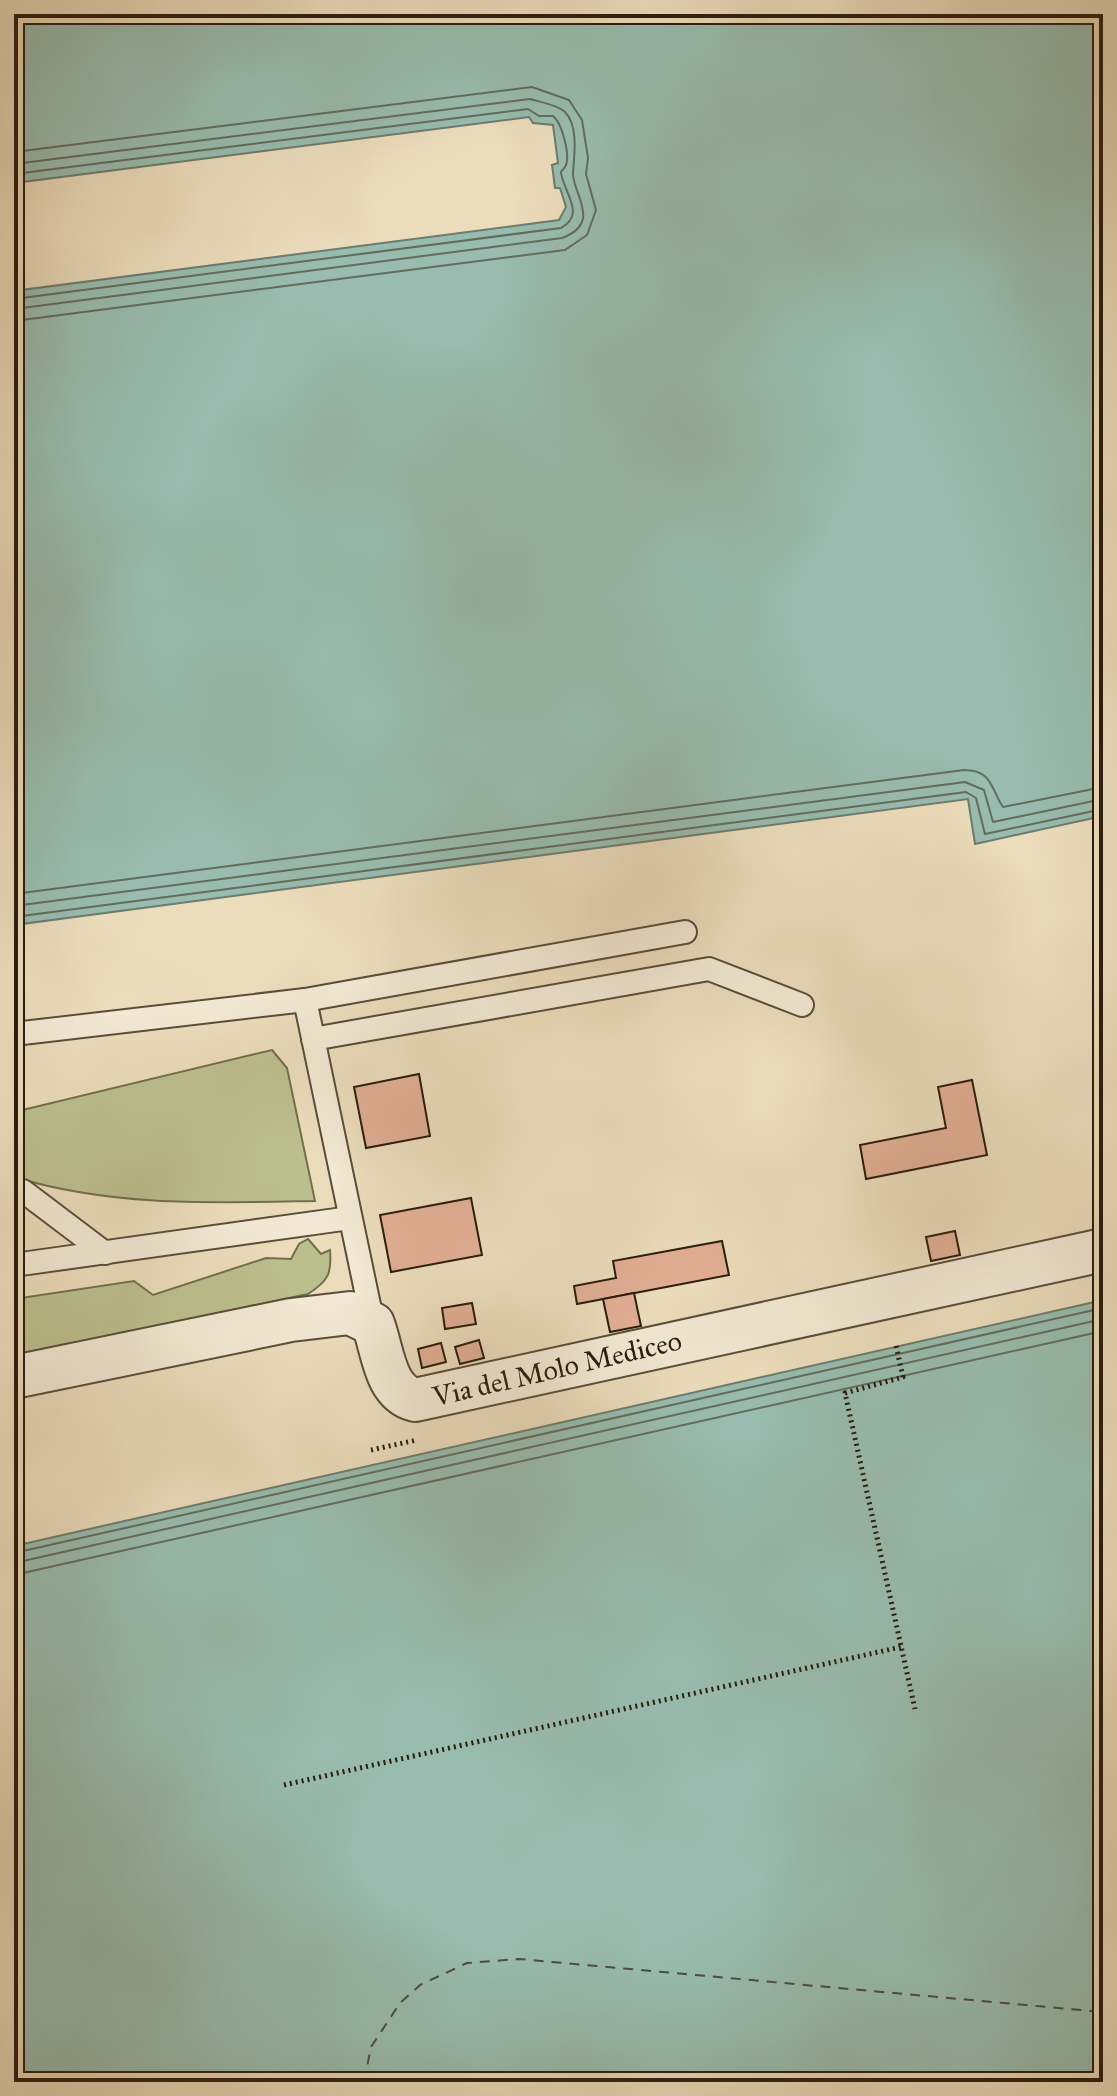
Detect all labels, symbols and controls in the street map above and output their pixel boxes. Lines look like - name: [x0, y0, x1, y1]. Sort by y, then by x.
- street label: Via del Molo Mediceo: [428, 1323, 685, 1414]

